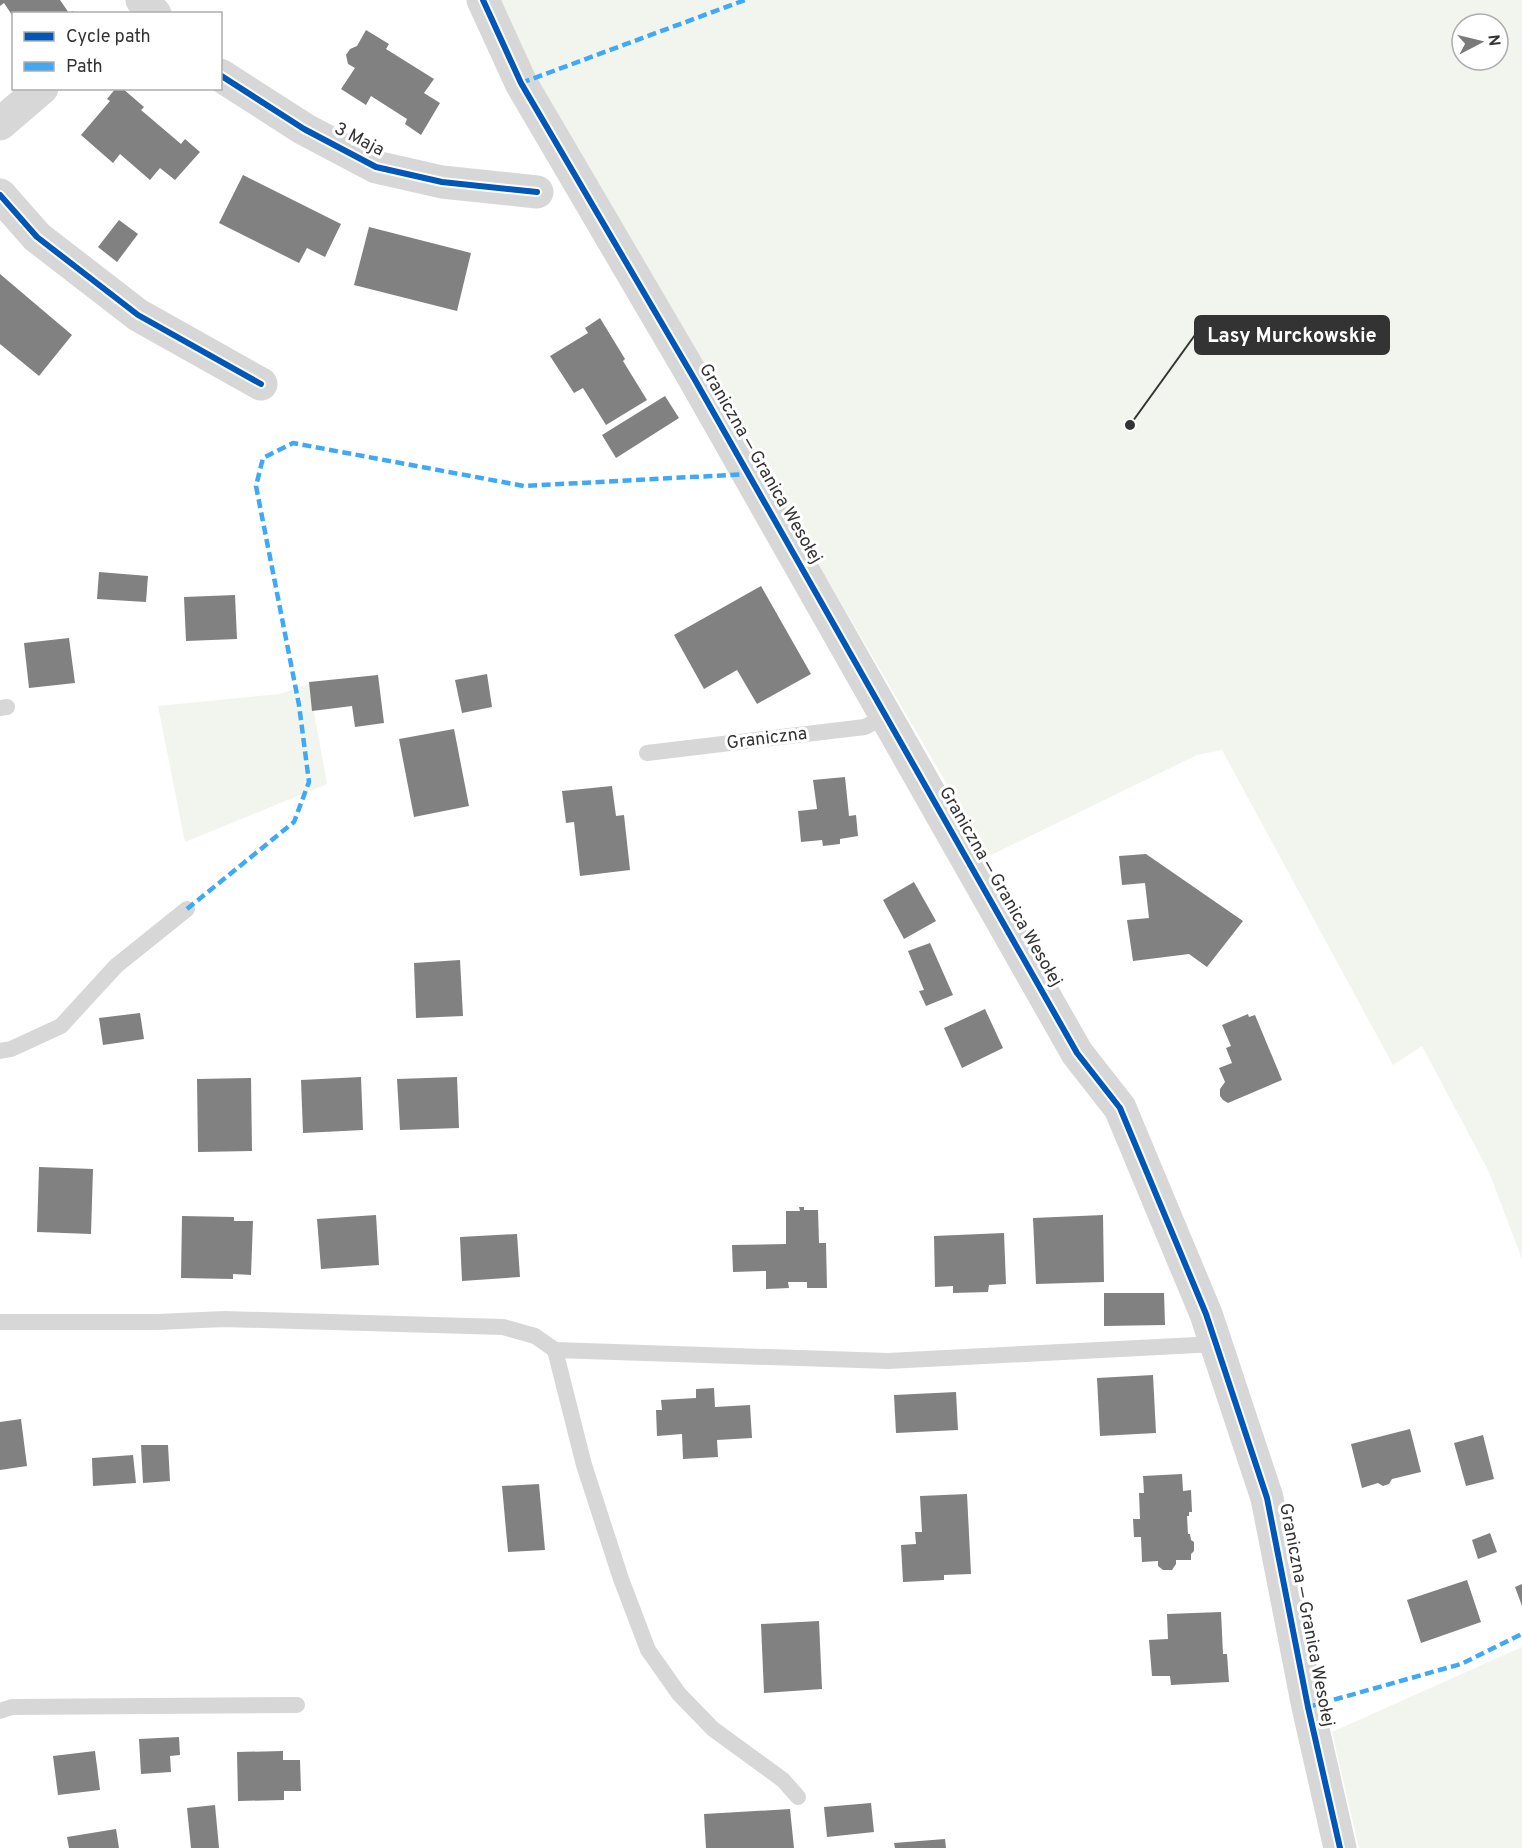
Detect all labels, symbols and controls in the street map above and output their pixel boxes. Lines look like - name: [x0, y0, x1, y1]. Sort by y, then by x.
- legend: [12, 12, 222, 90]
- north arrow: [1450, 12, 1510, 72]
- text: Cycle path: [66, 26, 151, 49]
- text: N: [1482, 33, 1504, 47]
- text: Path: [66, 56, 103, 79]
- street label: 3 Maja: [330, 118, 388, 162]
- callout: Lasy Murckowskie: [1195, 316, 1389, 354]
- text: Lasy Murckowskie: [1207, 324, 1377, 350]
- street label: Graniczna — Granica Wesołej: [693, 360, 827, 568]
- street label: Graniczna: [725, 723, 809, 755]
- street label: Graniczna — Granica Wesołej: [933, 783, 1067, 991]
- street label: Graniczna — Granica Wesołej: [1273, 1501, 1339, 1729]

